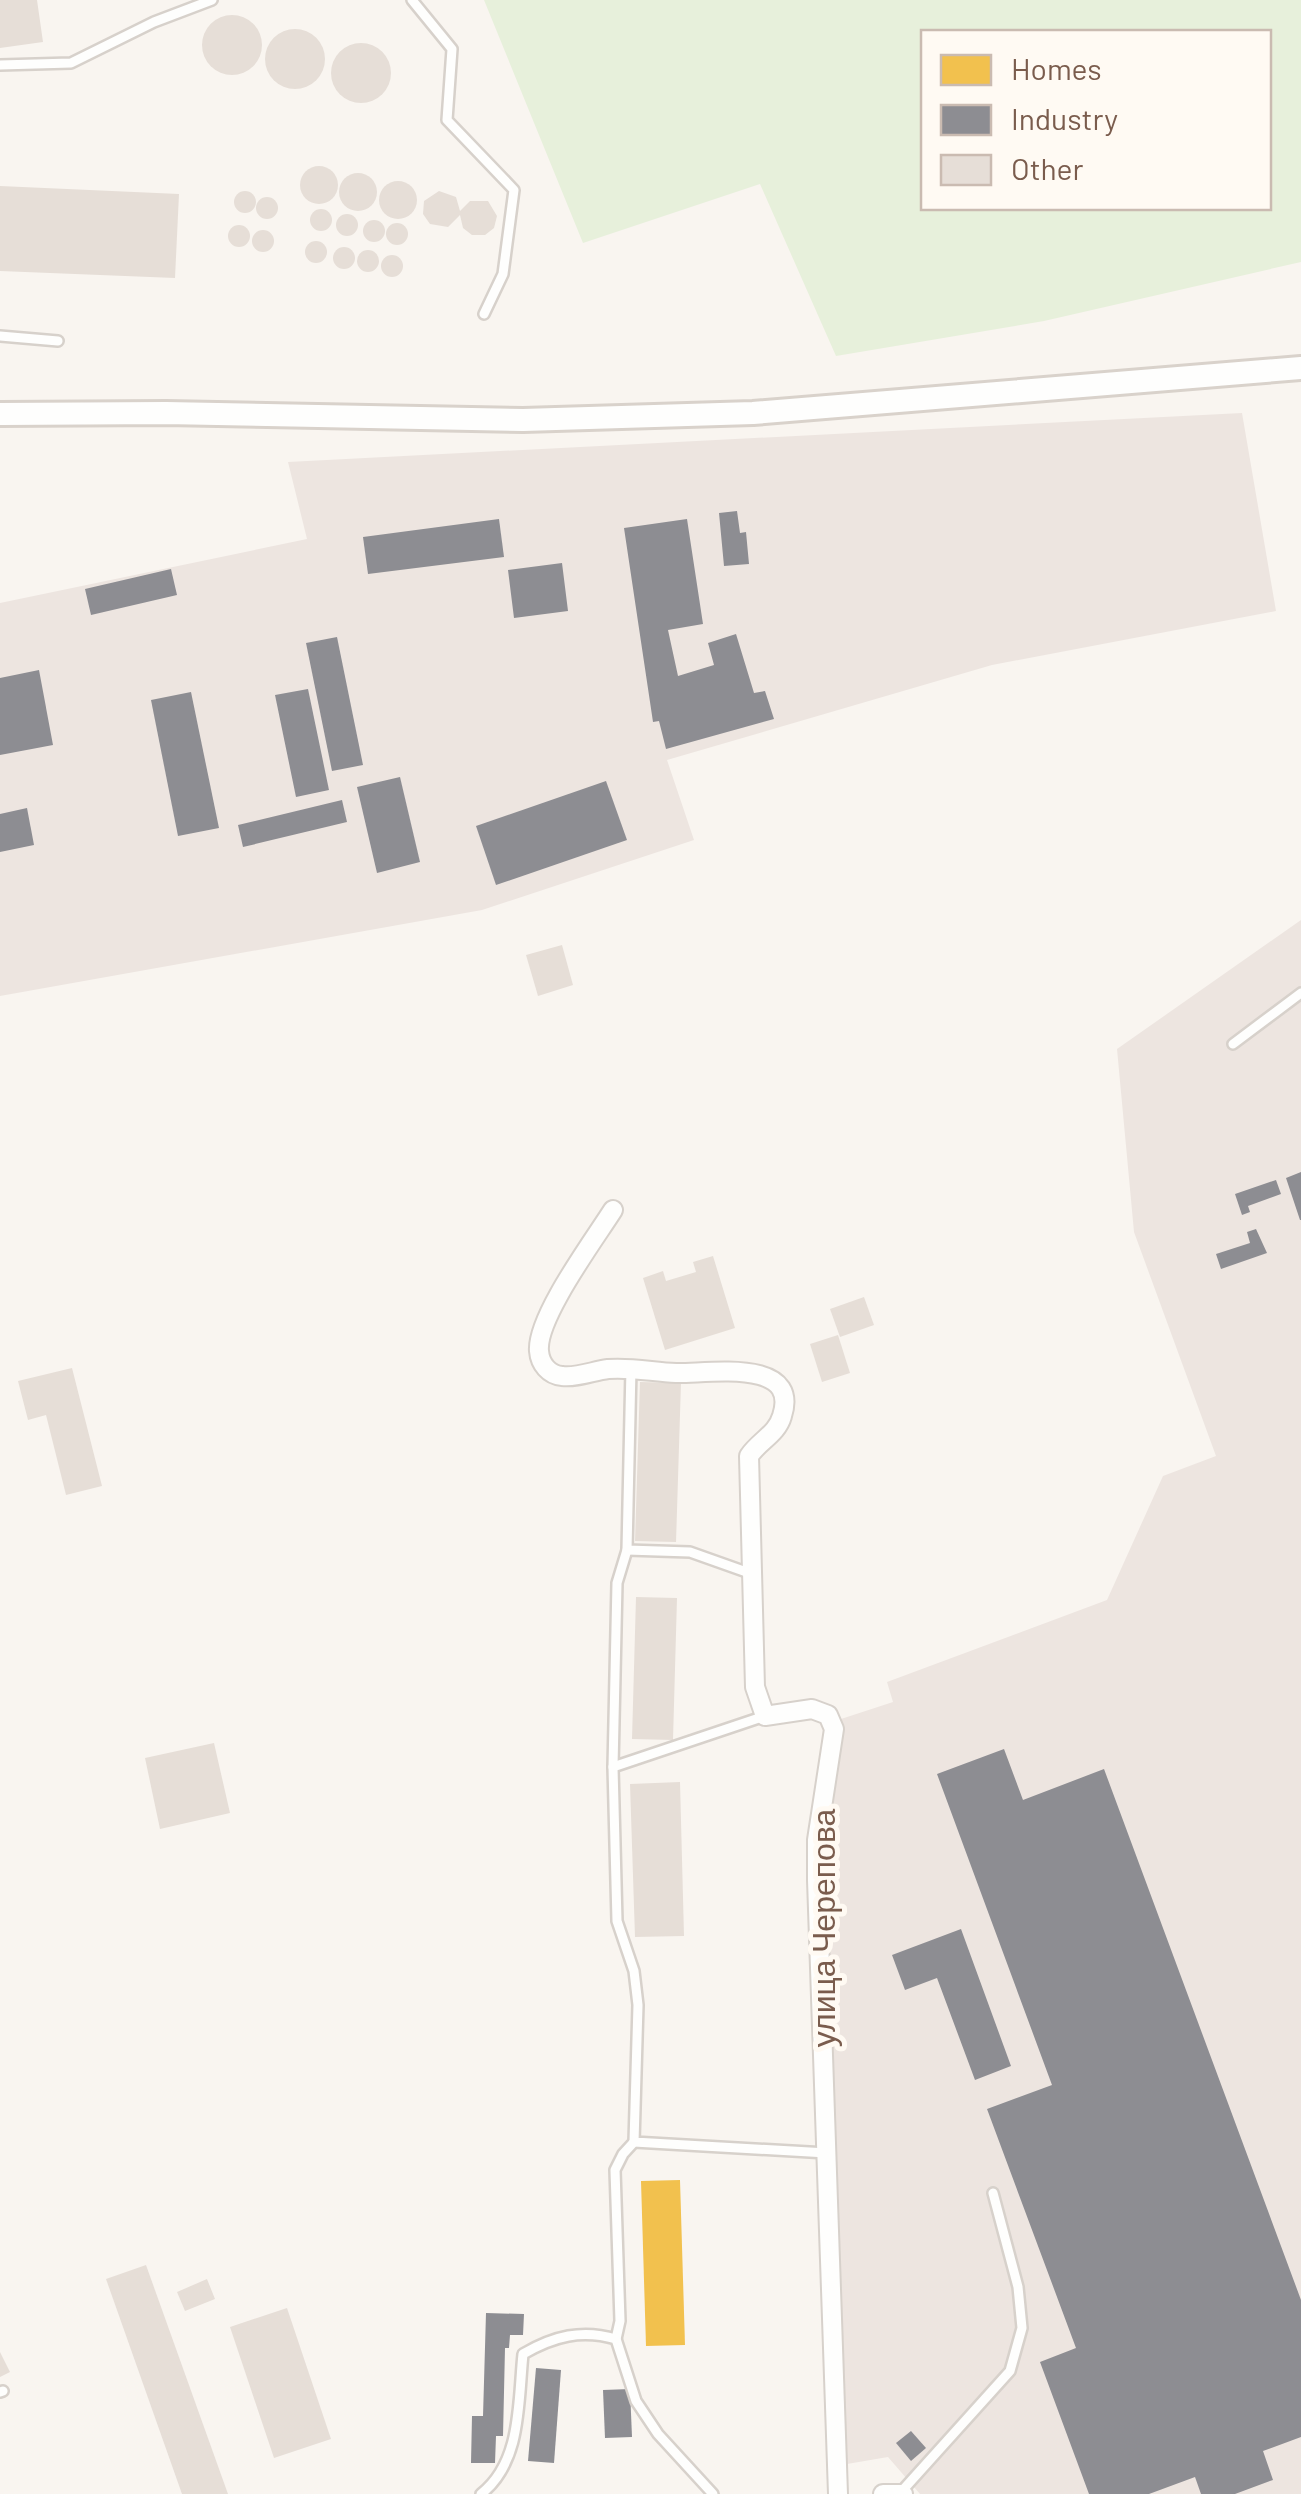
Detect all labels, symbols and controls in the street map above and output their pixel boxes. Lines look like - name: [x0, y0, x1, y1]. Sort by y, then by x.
- legend: [921, 30, 1271, 210]
- text: Homes: [1011, 50, 1102, 86]
- text: Industry: [1011, 100, 1118, 136]
- text: Other: [1011, 150, 1084, 186]
- street label: улица Черепова: [803, 1808, 842, 2047]

